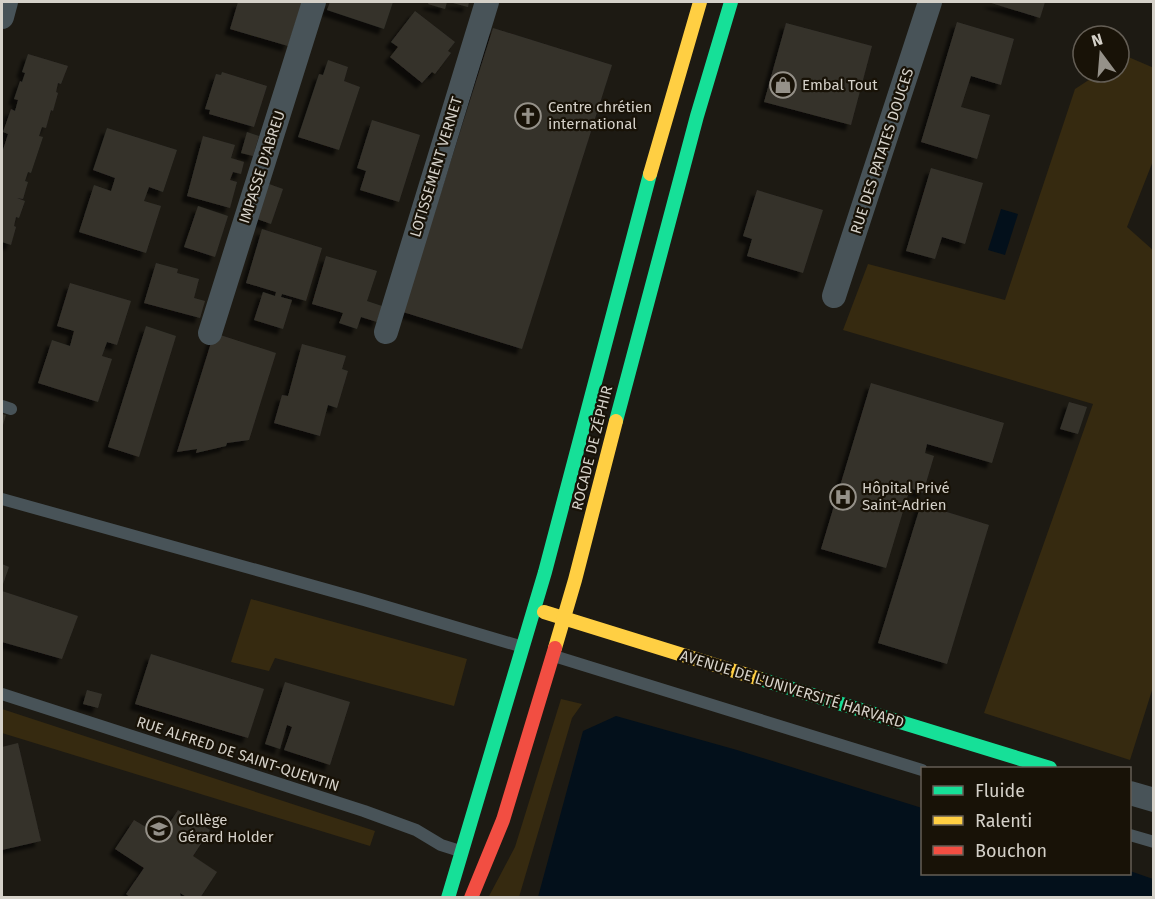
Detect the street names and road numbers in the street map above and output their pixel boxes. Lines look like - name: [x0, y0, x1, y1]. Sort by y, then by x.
- street label: RUE DES PATATES DOUCES: [847, 66, 917, 236]
- street label: LOTISSEMENT VERNET: [406, 94, 466, 240]
- street label: IMPASSE D'ABREU: [235, 108, 289, 226]
- street label: ROCADE DE ZÉPHIR: [568, 384, 616, 512]
- street label: AVENUE DE L'UNIVERSITÉ HARVARD: [678, 646, 906, 732]
- street label: RUE ALFRED DE SAINT-QUENTIN: [134, 713, 342, 795]

